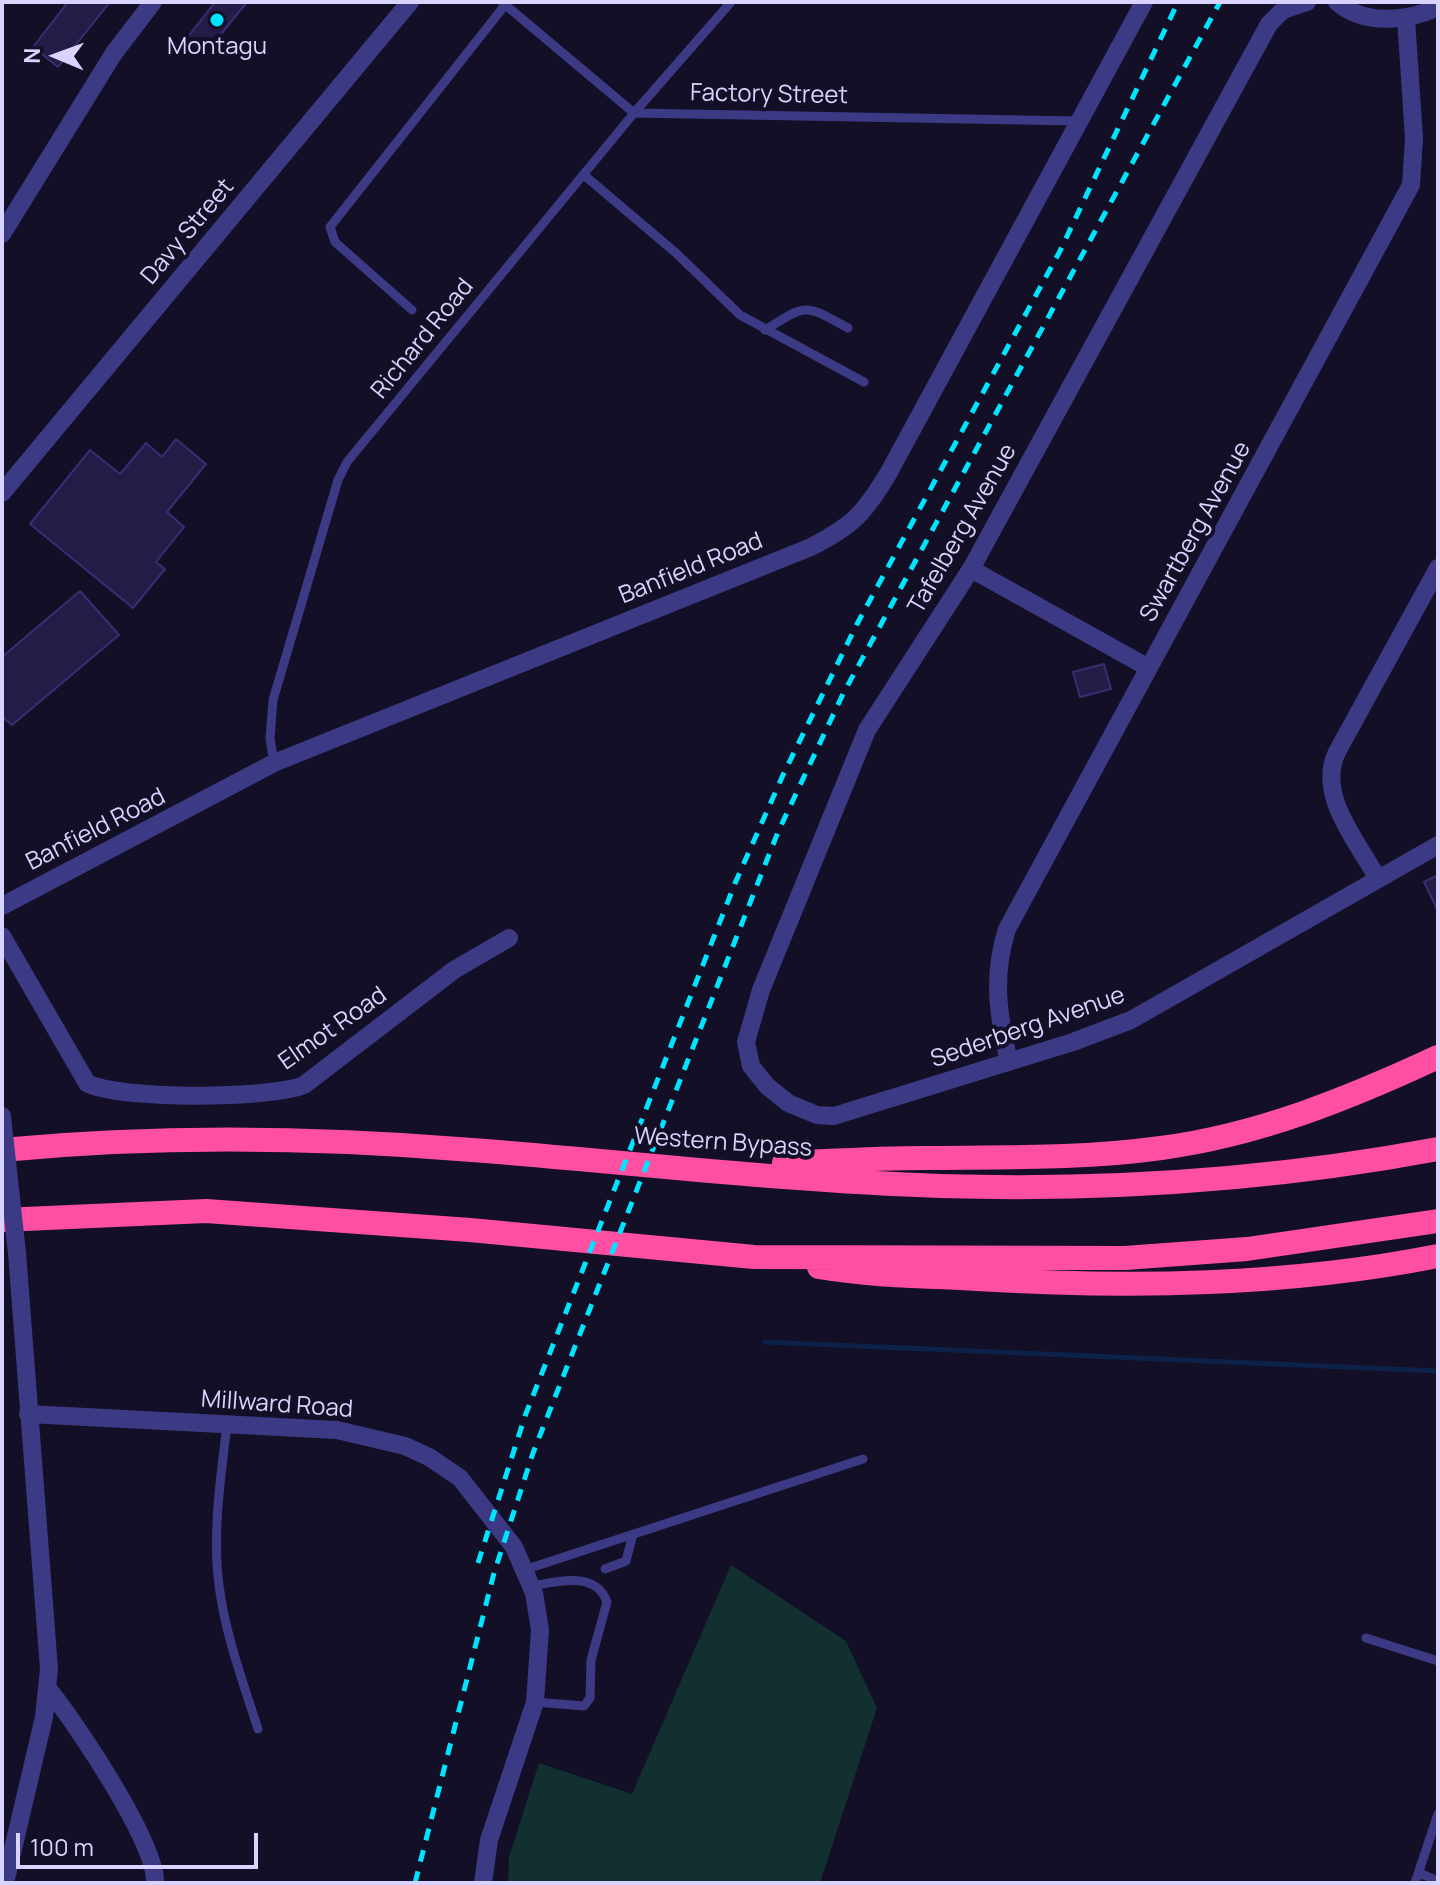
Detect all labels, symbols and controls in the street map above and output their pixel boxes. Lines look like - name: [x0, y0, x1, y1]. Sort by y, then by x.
- marker: Montagu: [208, 11, 226, 29]
- north arrow: [16, 16, 96, 96]
- place label: Montagu: [167, 33, 267, 61]
- text: N: [17, 47, 47, 64]
- street label: Factory Street: [690, 79, 848, 111]
- street label: Davy Street: [136, 173, 240, 291]
- street label: Richard Road: [366, 273, 480, 405]
- street label: Swartberg Avenue: [1135, 437, 1257, 627]
- street label: Tafelberg Avenue: [903, 439, 1023, 619]
- street label: Banfield Road: [615, 527, 767, 611]
- street label: Banfield Road: [22, 783, 170, 877]
- street label: Elmot Road: [274, 981, 392, 1077]
- street label: Sederberg Avenue: [927, 981, 1129, 1075]
- street label: Western Bypass: [633, 1122, 813, 1164]
- street label: Millward Road: [200, 1385, 354, 1425]
- scale bar: [20, 1817, 262, 1867]
- text: 100 m: [30, 1830, 94, 1863]

